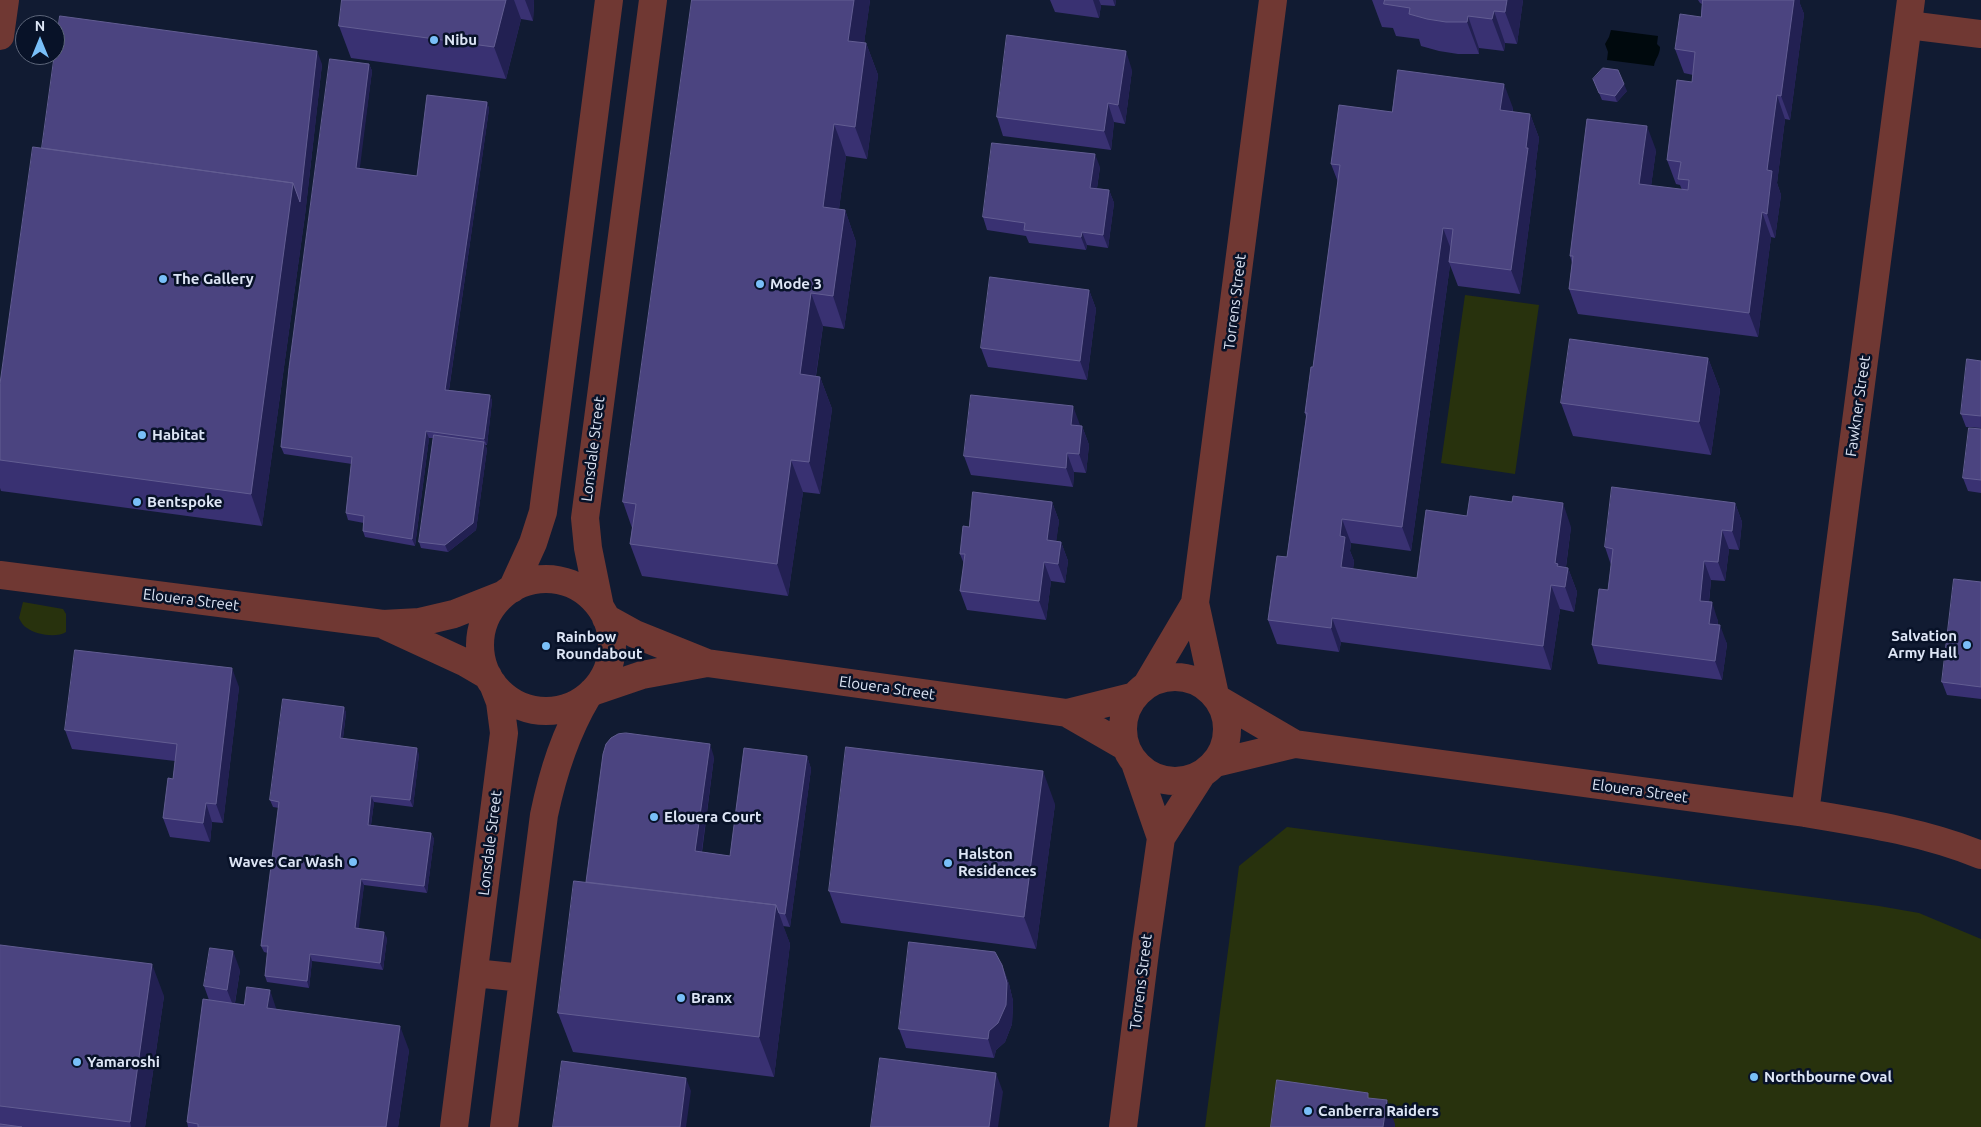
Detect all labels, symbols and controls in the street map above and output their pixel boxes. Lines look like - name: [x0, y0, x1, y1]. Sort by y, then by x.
- north arrow: [15, 15, 65, 65]
- text: N: [35, 18, 45, 34]
- place label: Nibu: [444, 31, 477, 49]
- marker: Nibu: [428, 34, 440, 46]
- street label: Torrens Street: [1220, 253, 1250, 351]
- place label: The Gallery: [173, 270, 254, 288]
- marker: The Gallery: [157, 273, 169, 285]
- place label: Mode 3: [770, 275, 822, 293]
- marker: Mode 3: [754, 278, 766, 290]
- street label: Fawkner Street: [1842, 354, 1874, 458]
- street label: Lonsdale Street: [578, 396, 608, 502]
- place label: Habitat: [152, 426, 205, 444]
- marker: Habitat: [136, 429, 148, 441]
- place label: Bentspoke: [147, 493, 223, 511]
- marker: Bentspoke: [131, 496, 143, 508]
- street label: Elouera Street: [142, 585, 240, 615]
- place label: Salvation Army Hall: [1888, 627, 1957, 662]
- place label: Rainbow Roundabout: [556, 628, 643, 663]
- marker: Salvation Army Hall: [1961, 639, 1973, 651]
- marker: Rainbow Roundabout: [540, 640, 552, 652]
- street label: Elouera Street: [838, 672, 936, 704]
- street label: Elouera Street: [1591, 775, 1689, 807]
- street label: Lonsdale Street: [475, 790, 505, 896]
- place label: Elouera Court: [664, 808, 762, 826]
- marker: Elouera Court: [648, 811, 660, 823]
- place label: Halston Residences: [958, 845, 1037, 880]
- place label: Waves Car Wash: [229, 853, 343, 871]
- marker: Waves Car Wash: [347, 856, 359, 868]
- marker: Halston Residences: [942, 857, 954, 869]
- street label: Torrens Street: [1126, 933, 1156, 1031]
- place label: Branx: [691, 989, 732, 1007]
- marker: Branx: [675, 992, 687, 1004]
- place label: Yamaroshi: [87, 1053, 160, 1071]
- marker: Yamaroshi: [71, 1056, 83, 1068]
- place label: Northbourne Oval: [1764, 1068, 1892, 1086]
- marker: Northbourne Oval: [1748, 1071, 1760, 1083]
- place label: Canberra Raiders: [1318, 1102, 1439, 1120]
- marker: Canberra Raiders: [1302, 1105, 1314, 1117]

